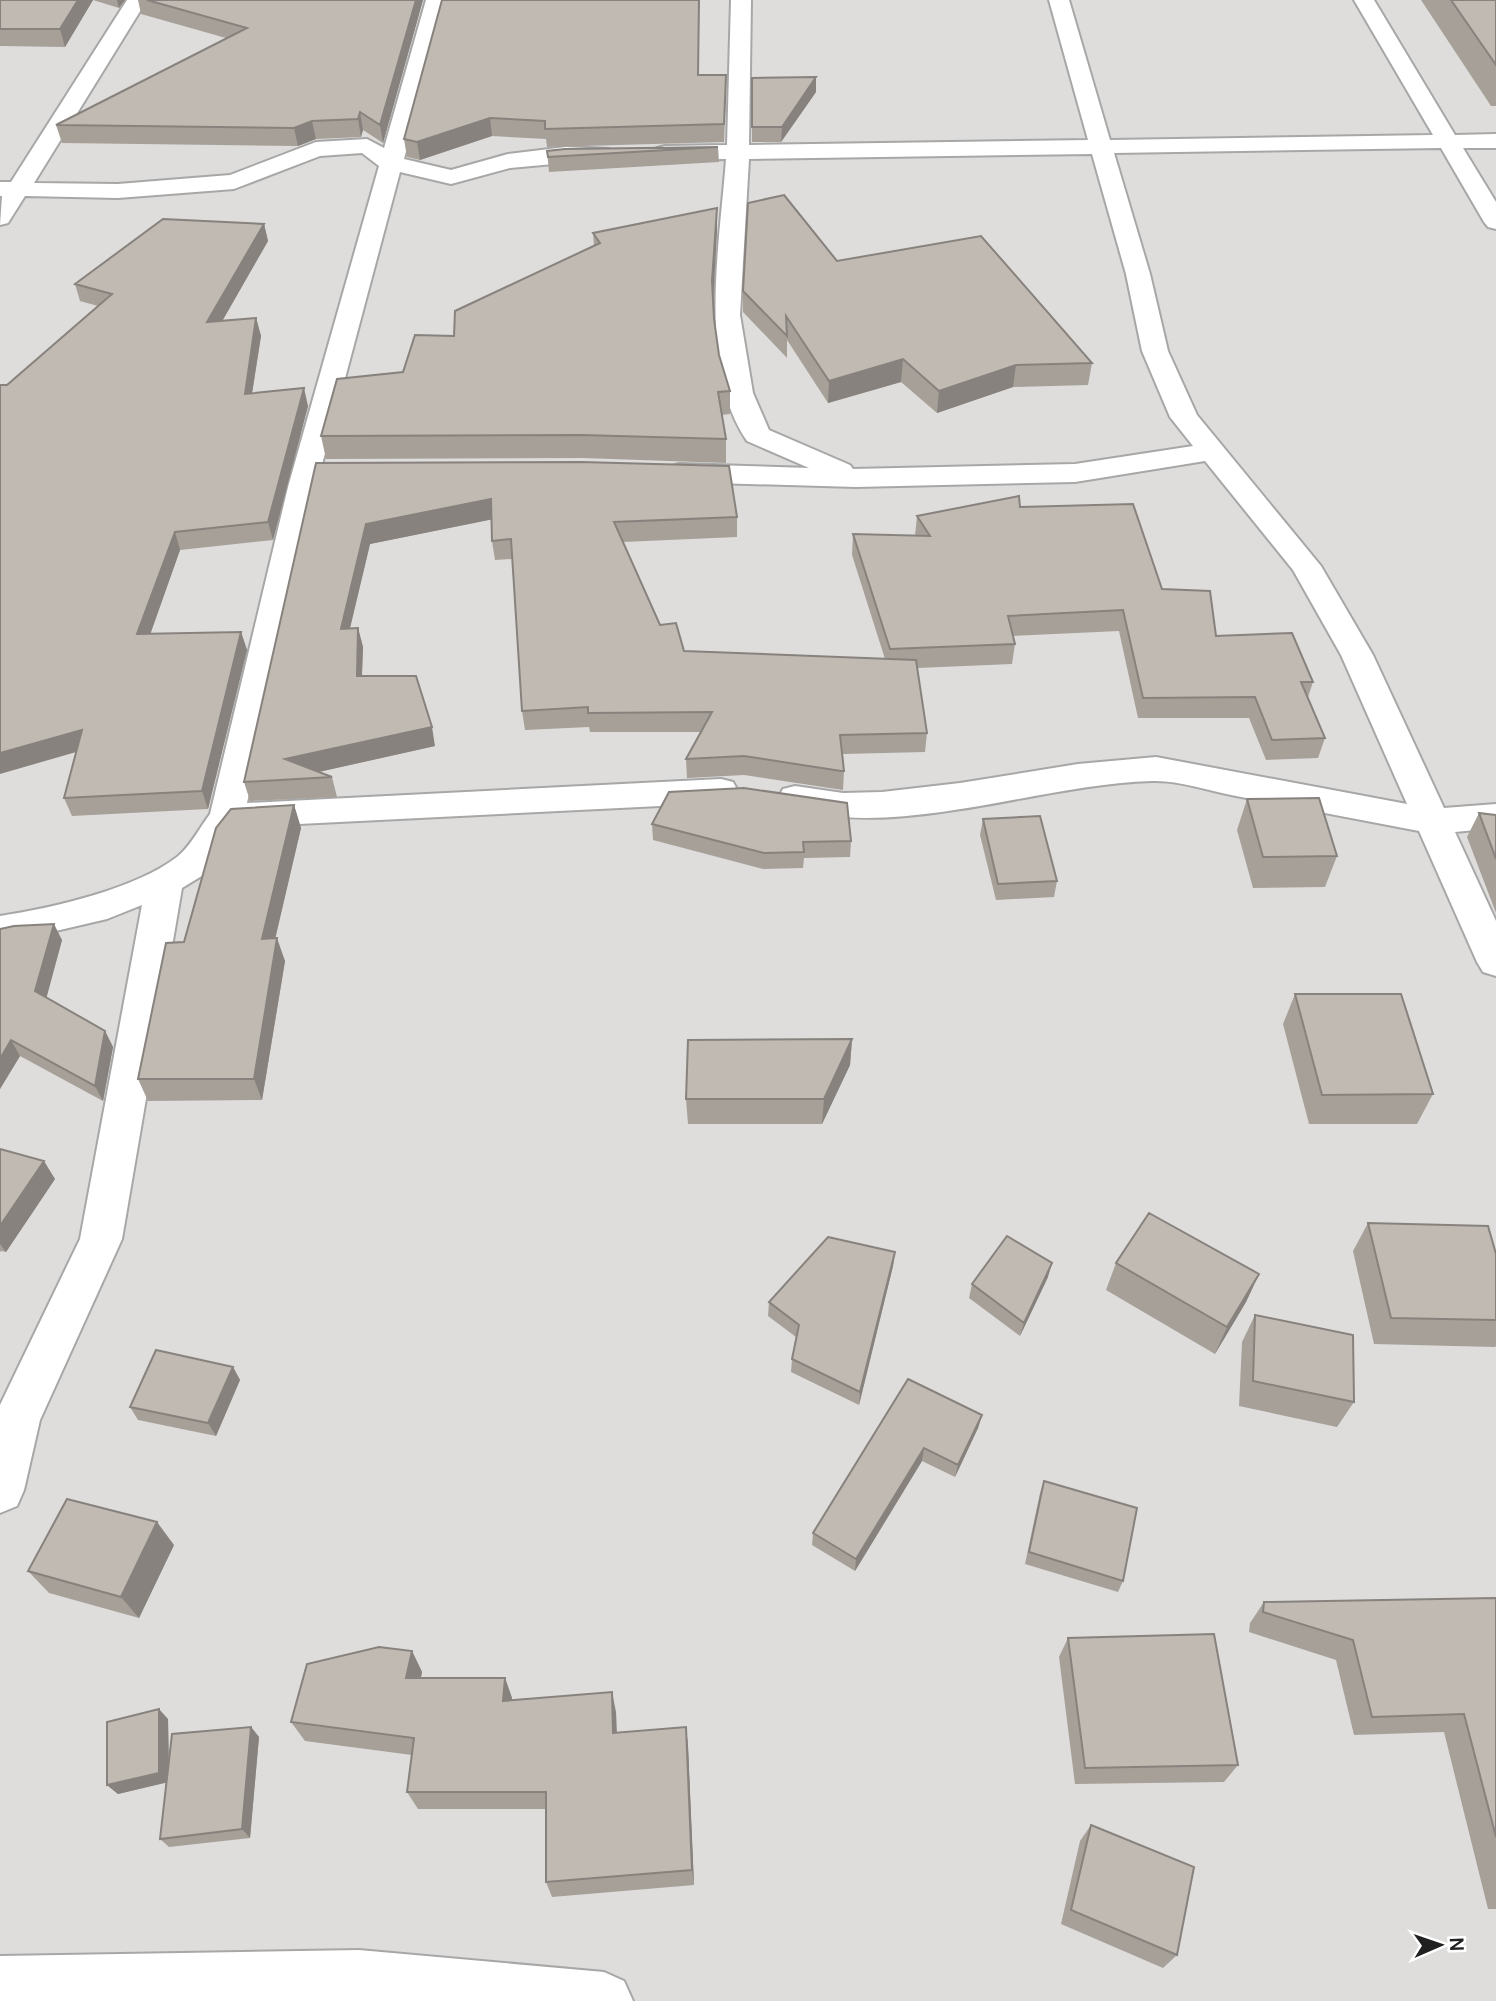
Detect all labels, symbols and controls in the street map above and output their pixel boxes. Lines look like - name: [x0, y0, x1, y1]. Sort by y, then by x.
- north arrow: [1405, 1910, 1475, 1980]
- text: N: [1444, 1937, 1470, 1952]

